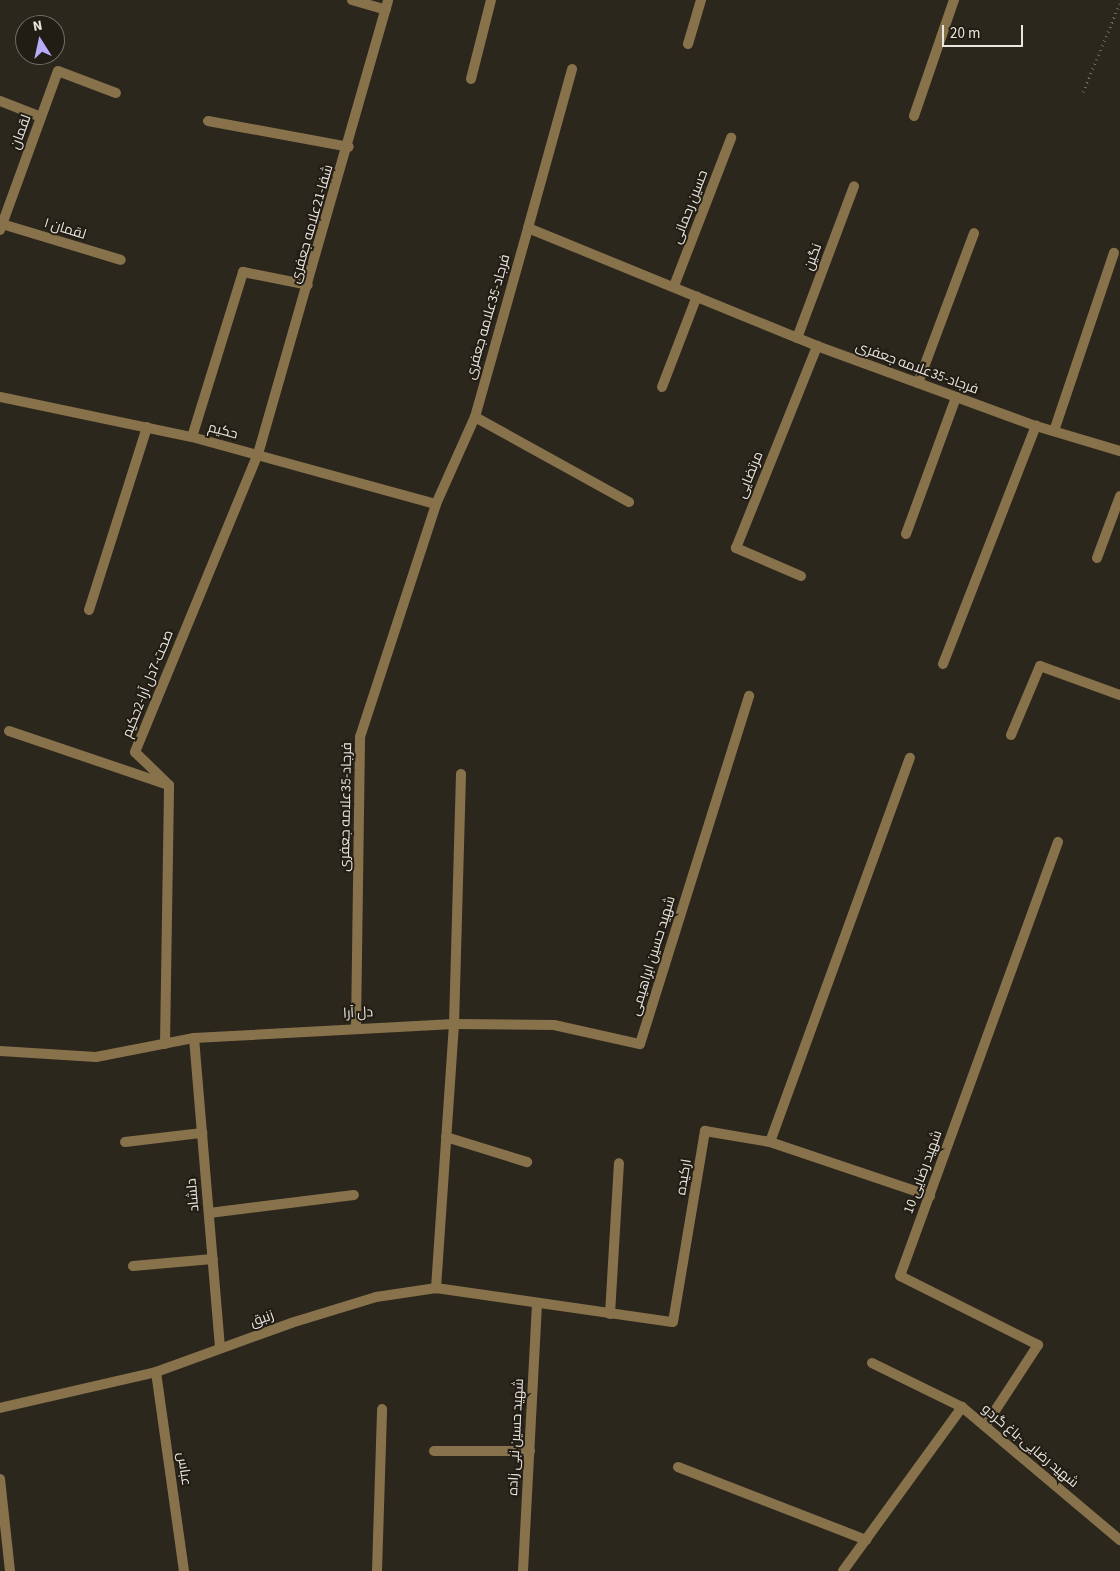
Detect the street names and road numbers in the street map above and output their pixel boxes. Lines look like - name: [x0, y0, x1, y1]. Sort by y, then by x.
- street label: لقمان: [7, 112, 35, 152]
- street label: شفا-21علامه جعفری: [287, 163, 337, 285]
- street label: حسین رحمانی: [668, 168, 712, 246]
- street label: لقمان ۱: [42, 215, 88, 243]
- street label: نگین: [800, 241, 826, 273]
- street label: فرجاد-35علامه جعفری: [462, 252, 514, 382]
- street label: فرجاد-35علامه جعفری: [853, 338, 981, 398]
- street label: حکیم: [206, 419, 240, 443]
- street label: مرتضایی: [733, 449, 767, 501]
- street label: صحت-7دل آرا-2حکیم: [119, 628, 177, 740]
- street label: فرجاد-35علامه جعفری: [336, 742, 356, 872]
- street label: شهید حسین ابراهیمی: [627, 894, 679, 1018]
- street label: دل آرا: [343, 1004, 373, 1022]
- street label: شهید رضایی 10: [900, 1128, 946, 1216]
- street label: ارکیده: [673, 1158, 695, 1196]
- street label: دلشاد: [183, 1178, 203, 1212]
- street label: زنبق: [248, 1307, 276, 1331]
- street label: شهید حسین نبی زاده: [505, 1378, 527, 1496]
- street label: شهید رضایی-باغ گردو: [978, 1401, 1082, 1491]
- street label: عباس: [173, 1451, 195, 1487]

